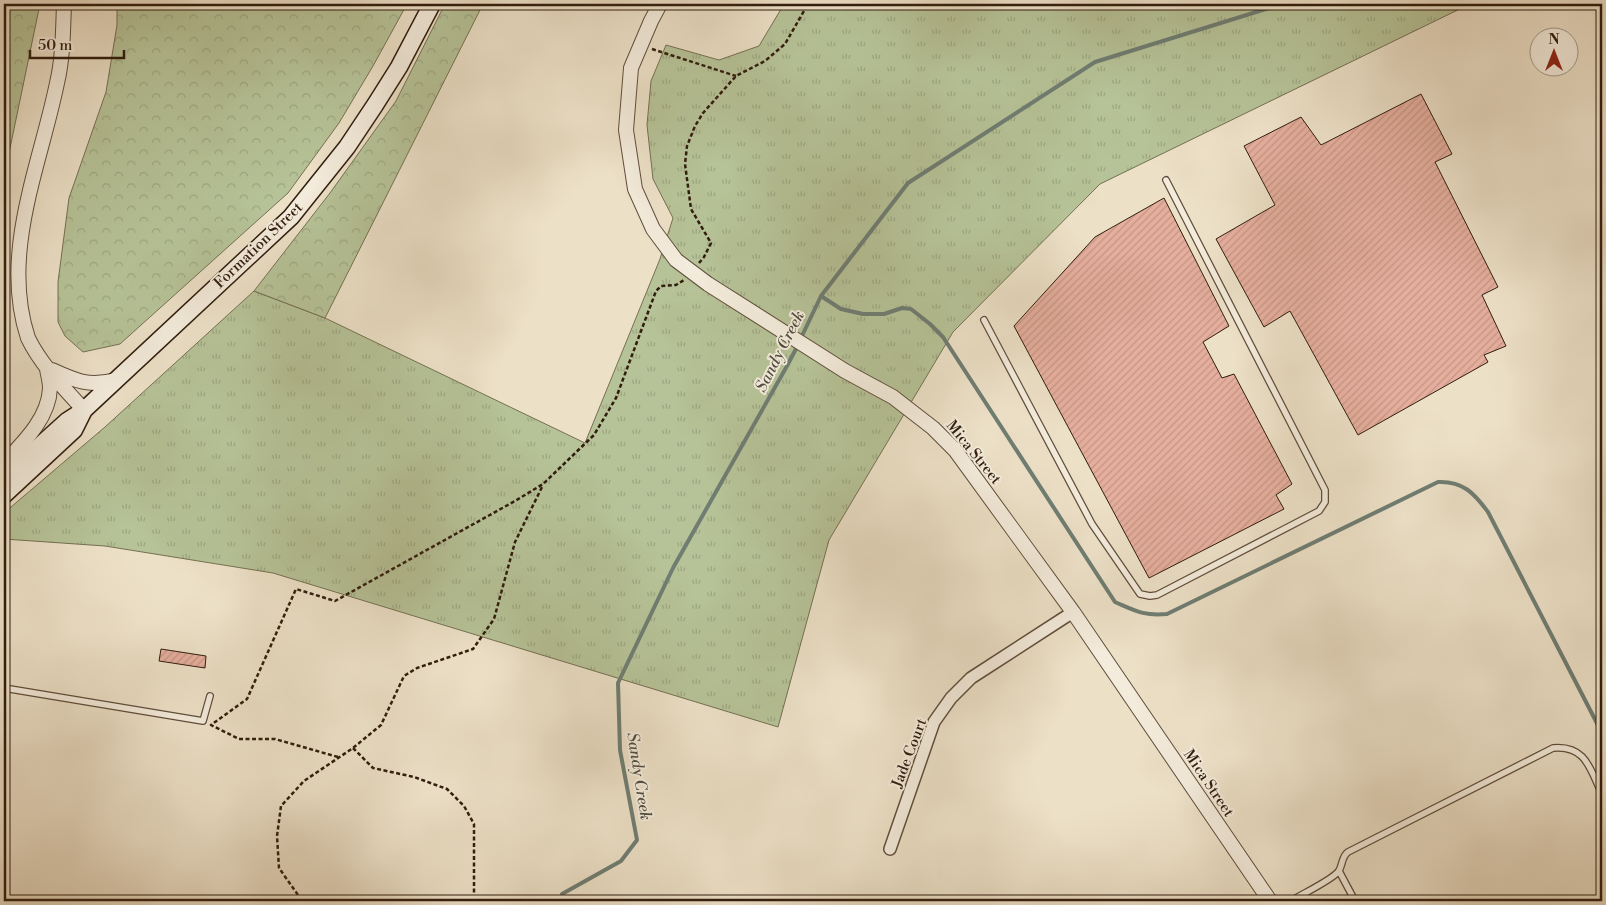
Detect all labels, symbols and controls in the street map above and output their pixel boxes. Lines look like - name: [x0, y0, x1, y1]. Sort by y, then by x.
- scale bar: [30, 28, 124, 60]
- north arrow: [1528, 28, 1578, 78]
- text: N: [1548, 31, 1560, 49]
- text: 50 m: [38, 36, 72, 55]
- street label: Formation Street: [210, 198, 307, 293]
- water label: Sandy Creek: [751, 307, 809, 395]
- street label: Mica Street: [942, 416, 1006, 489]
- street label: Jade Court: [887, 715, 932, 791]
- water label: Sandy Creek: [622, 731, 656, 821]
- street label: Mica Street: [1179, 746, 1238, 821]

